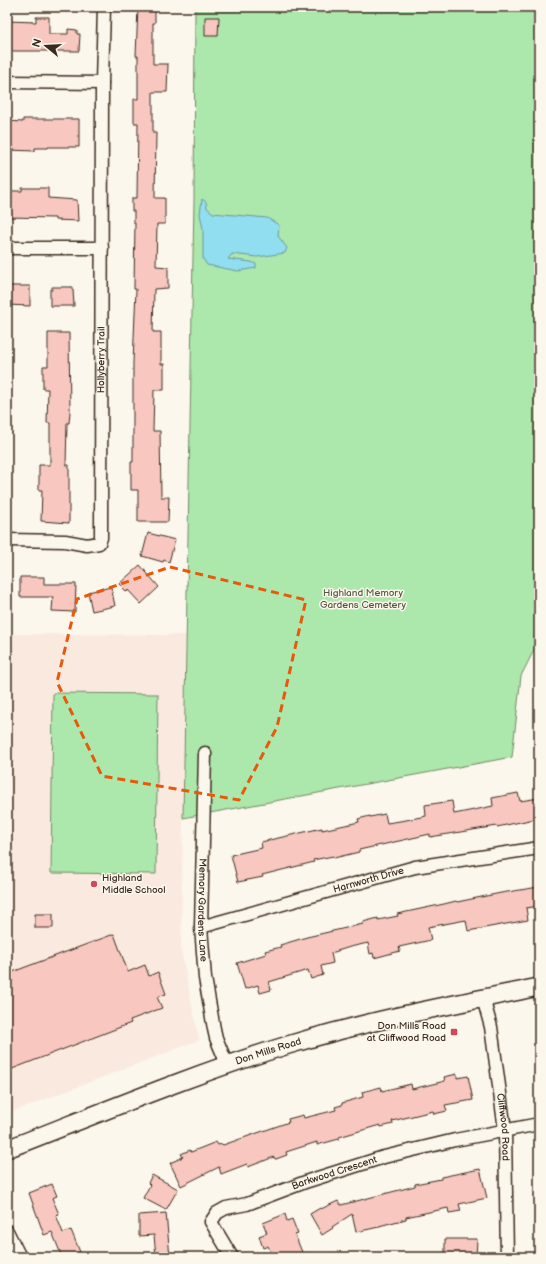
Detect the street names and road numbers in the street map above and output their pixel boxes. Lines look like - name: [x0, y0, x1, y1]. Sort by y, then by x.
- street label: Hollyberry Trail: [95, 327, 107, 393]
- street label: Memory Gardens Lane: [195, 858, 210, 962]
- street label: Harnworth Drive: [332, 864, 405, 896]
- street label: Don Mills Road: [234, 1035, 303, 1068]
- street label: Cliffwood Road: [494, 1093, 511, 1161]
- street label: Barkwood Crescent: [290, 1154, 378, 1193]

